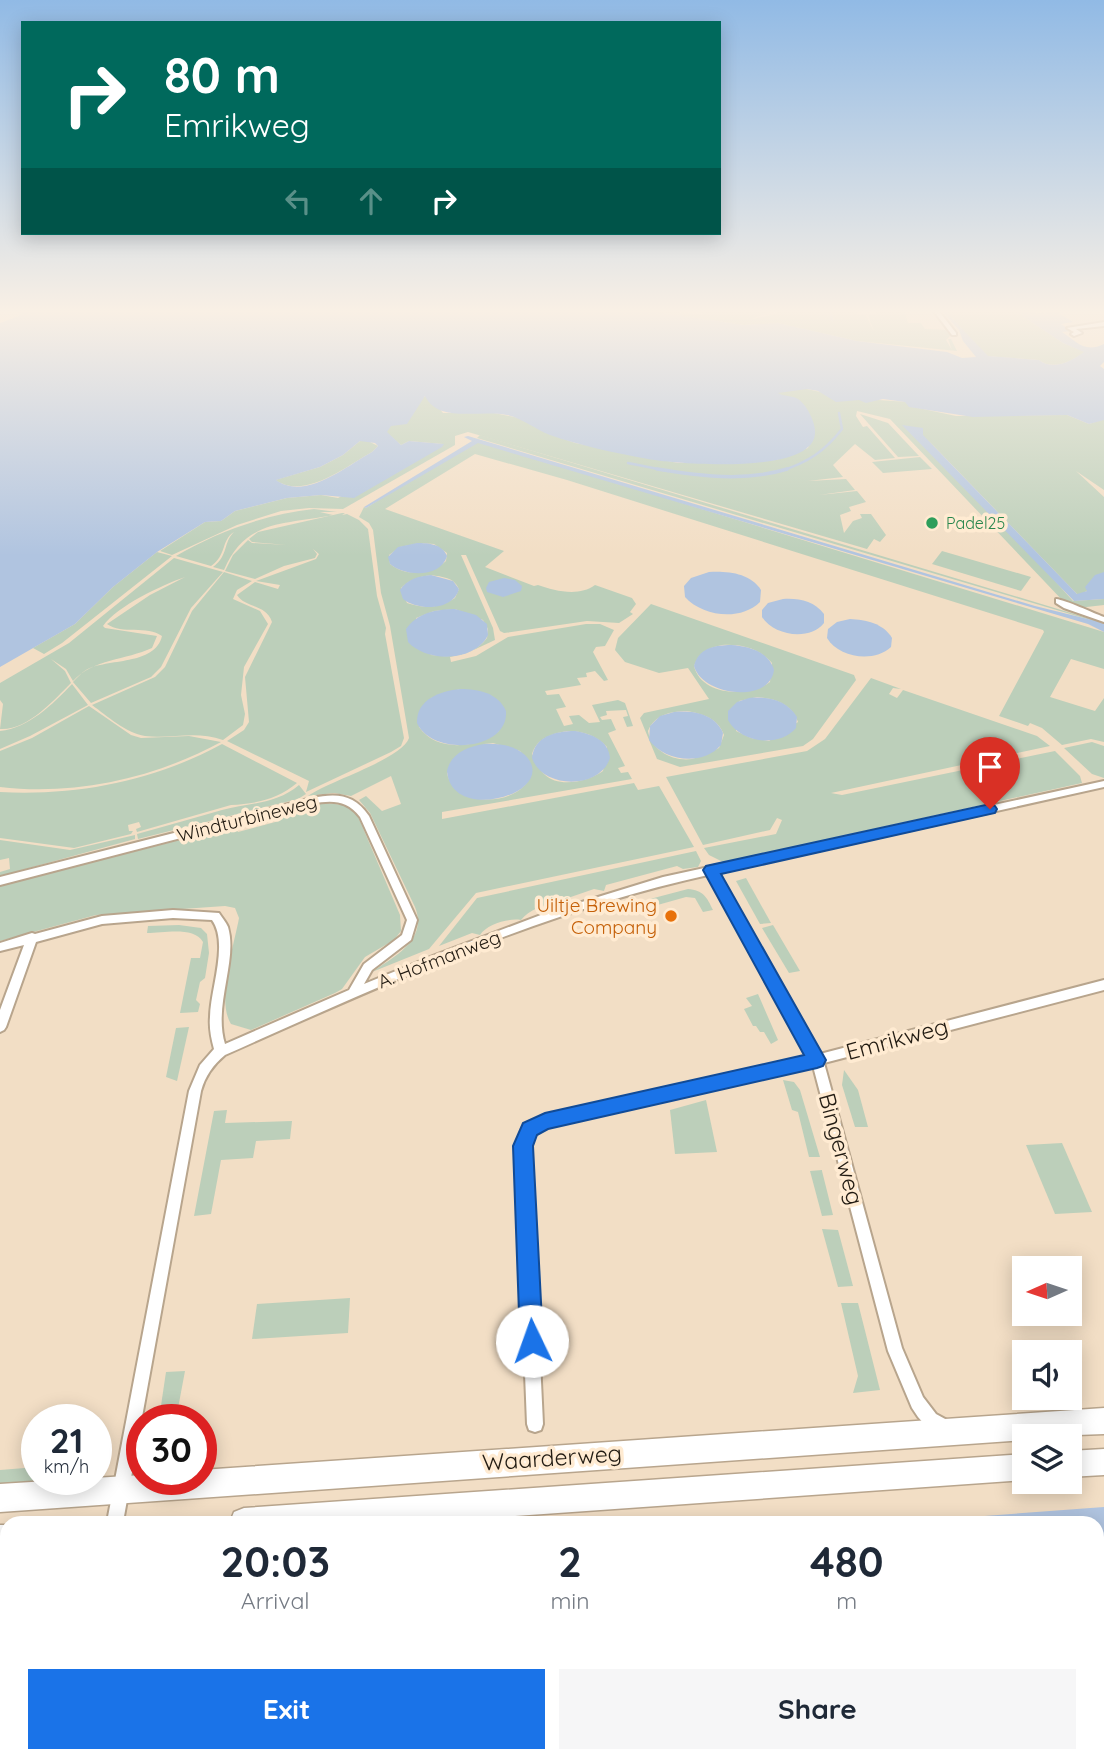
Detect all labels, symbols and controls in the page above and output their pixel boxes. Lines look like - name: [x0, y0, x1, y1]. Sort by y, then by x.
- text: 80 m: [164, 44, 280, 105]
- icon: right: [49, 49, 140, 140]
- text: Emrikweg: [164, 105, 310, 145]
- icon: left: [279, 182, 317, 220]
- icon: ahead: [352, 182, 390, 220]
- icon: right: [425, 182, 463, 220]
- place label: Padel25: [946, 513, 1005, 533]
- marker: Padel25: [924, 515, 940, 531]
- pin: [960, 737, 1020, 809]
- icon: arrive: [971, 748, 1009, 786]
- street label: Windturbineweg: [174, 789, 320, 847]
- place label: Uiltje Brewing Company: [536, 893, 657, 939]
- marker: Uiltje Brewing Company: [663, 908, 679, 924]
- street label: A. Hofmanweg: [374, 925, 504, 993]
- street label: Emrikweg: [843, 1011, 951, 1066]
- street label: Bingerweg: [813, 1090, 870, 1208]
- north arrow: [1012, 1256, 1082, 1326]
- map controls: [1012, 1256, 1082, 1494]
- position arrow: [495, 1304, 569, 1378]
- button: sound: [1012, 1340, 1082, 1410]
- speed limit sign: 30: [126, 1404, 217, 1495]
- text: 21: [50, 1418, 83, 1462]
- button: layers: [1012, 1424, 1082, 1494]
- street label: Waarderweg: [481, 1438, 623, 1477]
- text: km/h: [44, 1455, 89, 1478]
- text: 20:03: [220, 1535, 330, 1588]
- text: 2: [558, 1535, 582, 1588]
- text: 480: [810, 1535, 884, 1588]
- text: Arrival: [241, 1586, 310, 1615]
- text: min: [550, 1586, 590, 1615]
- text: m: [836, 1586, 857, 1615]
- button: Exit: [28, 1669, 545, 1749]
- button: Share: [559, 1669, 1076, 1749]

